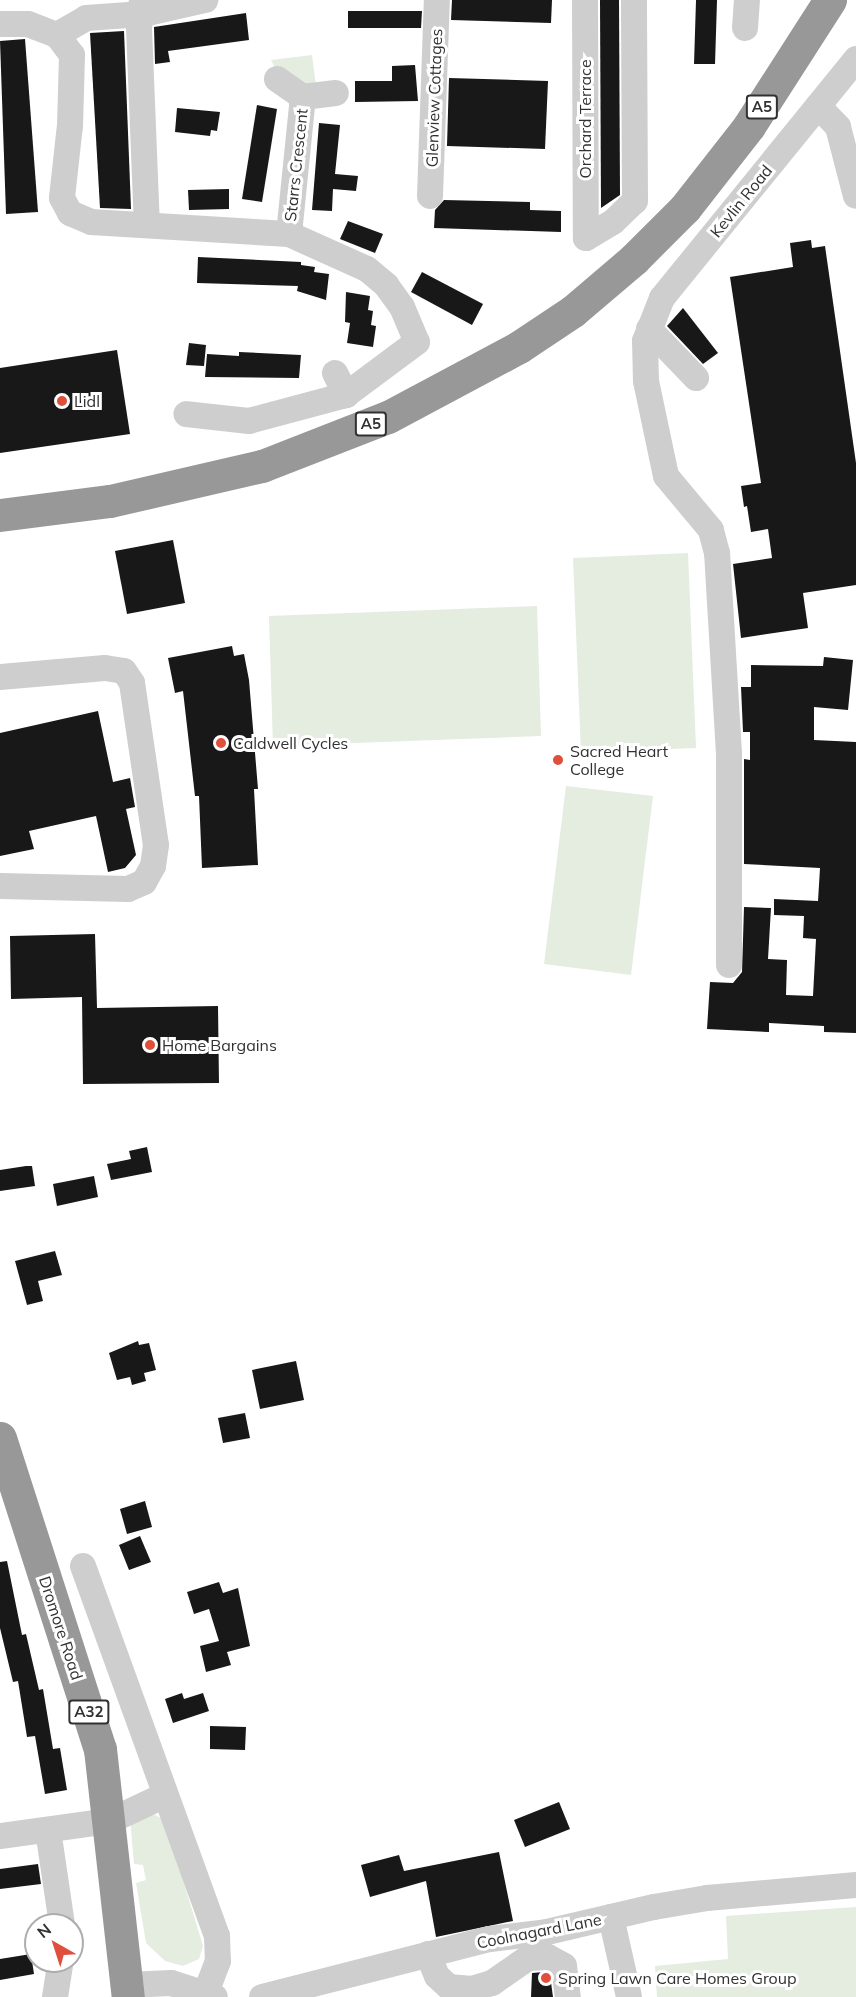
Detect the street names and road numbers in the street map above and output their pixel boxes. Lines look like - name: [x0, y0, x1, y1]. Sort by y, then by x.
- street label: Glenview Cottages: [422, 28, 446, 168]
- street label: Orchard Terrace: [575, 59, 595, 179]
- road number: A5: [746, 95, 778, 119]
- street label: Starrs Crescent: [281, 108, 311, 222]
- street label: Kevlin Road: [706, 161, 776, 241]
- road number: A5: [354, 412, 388, 436]
- street label: Dromore Road: [35, 1574, 87, 1682]
- road number: A32: [68, 1700, 110, 1724]
- street label: Coolnagard Lane: [475, 1910, 603, 1952]

